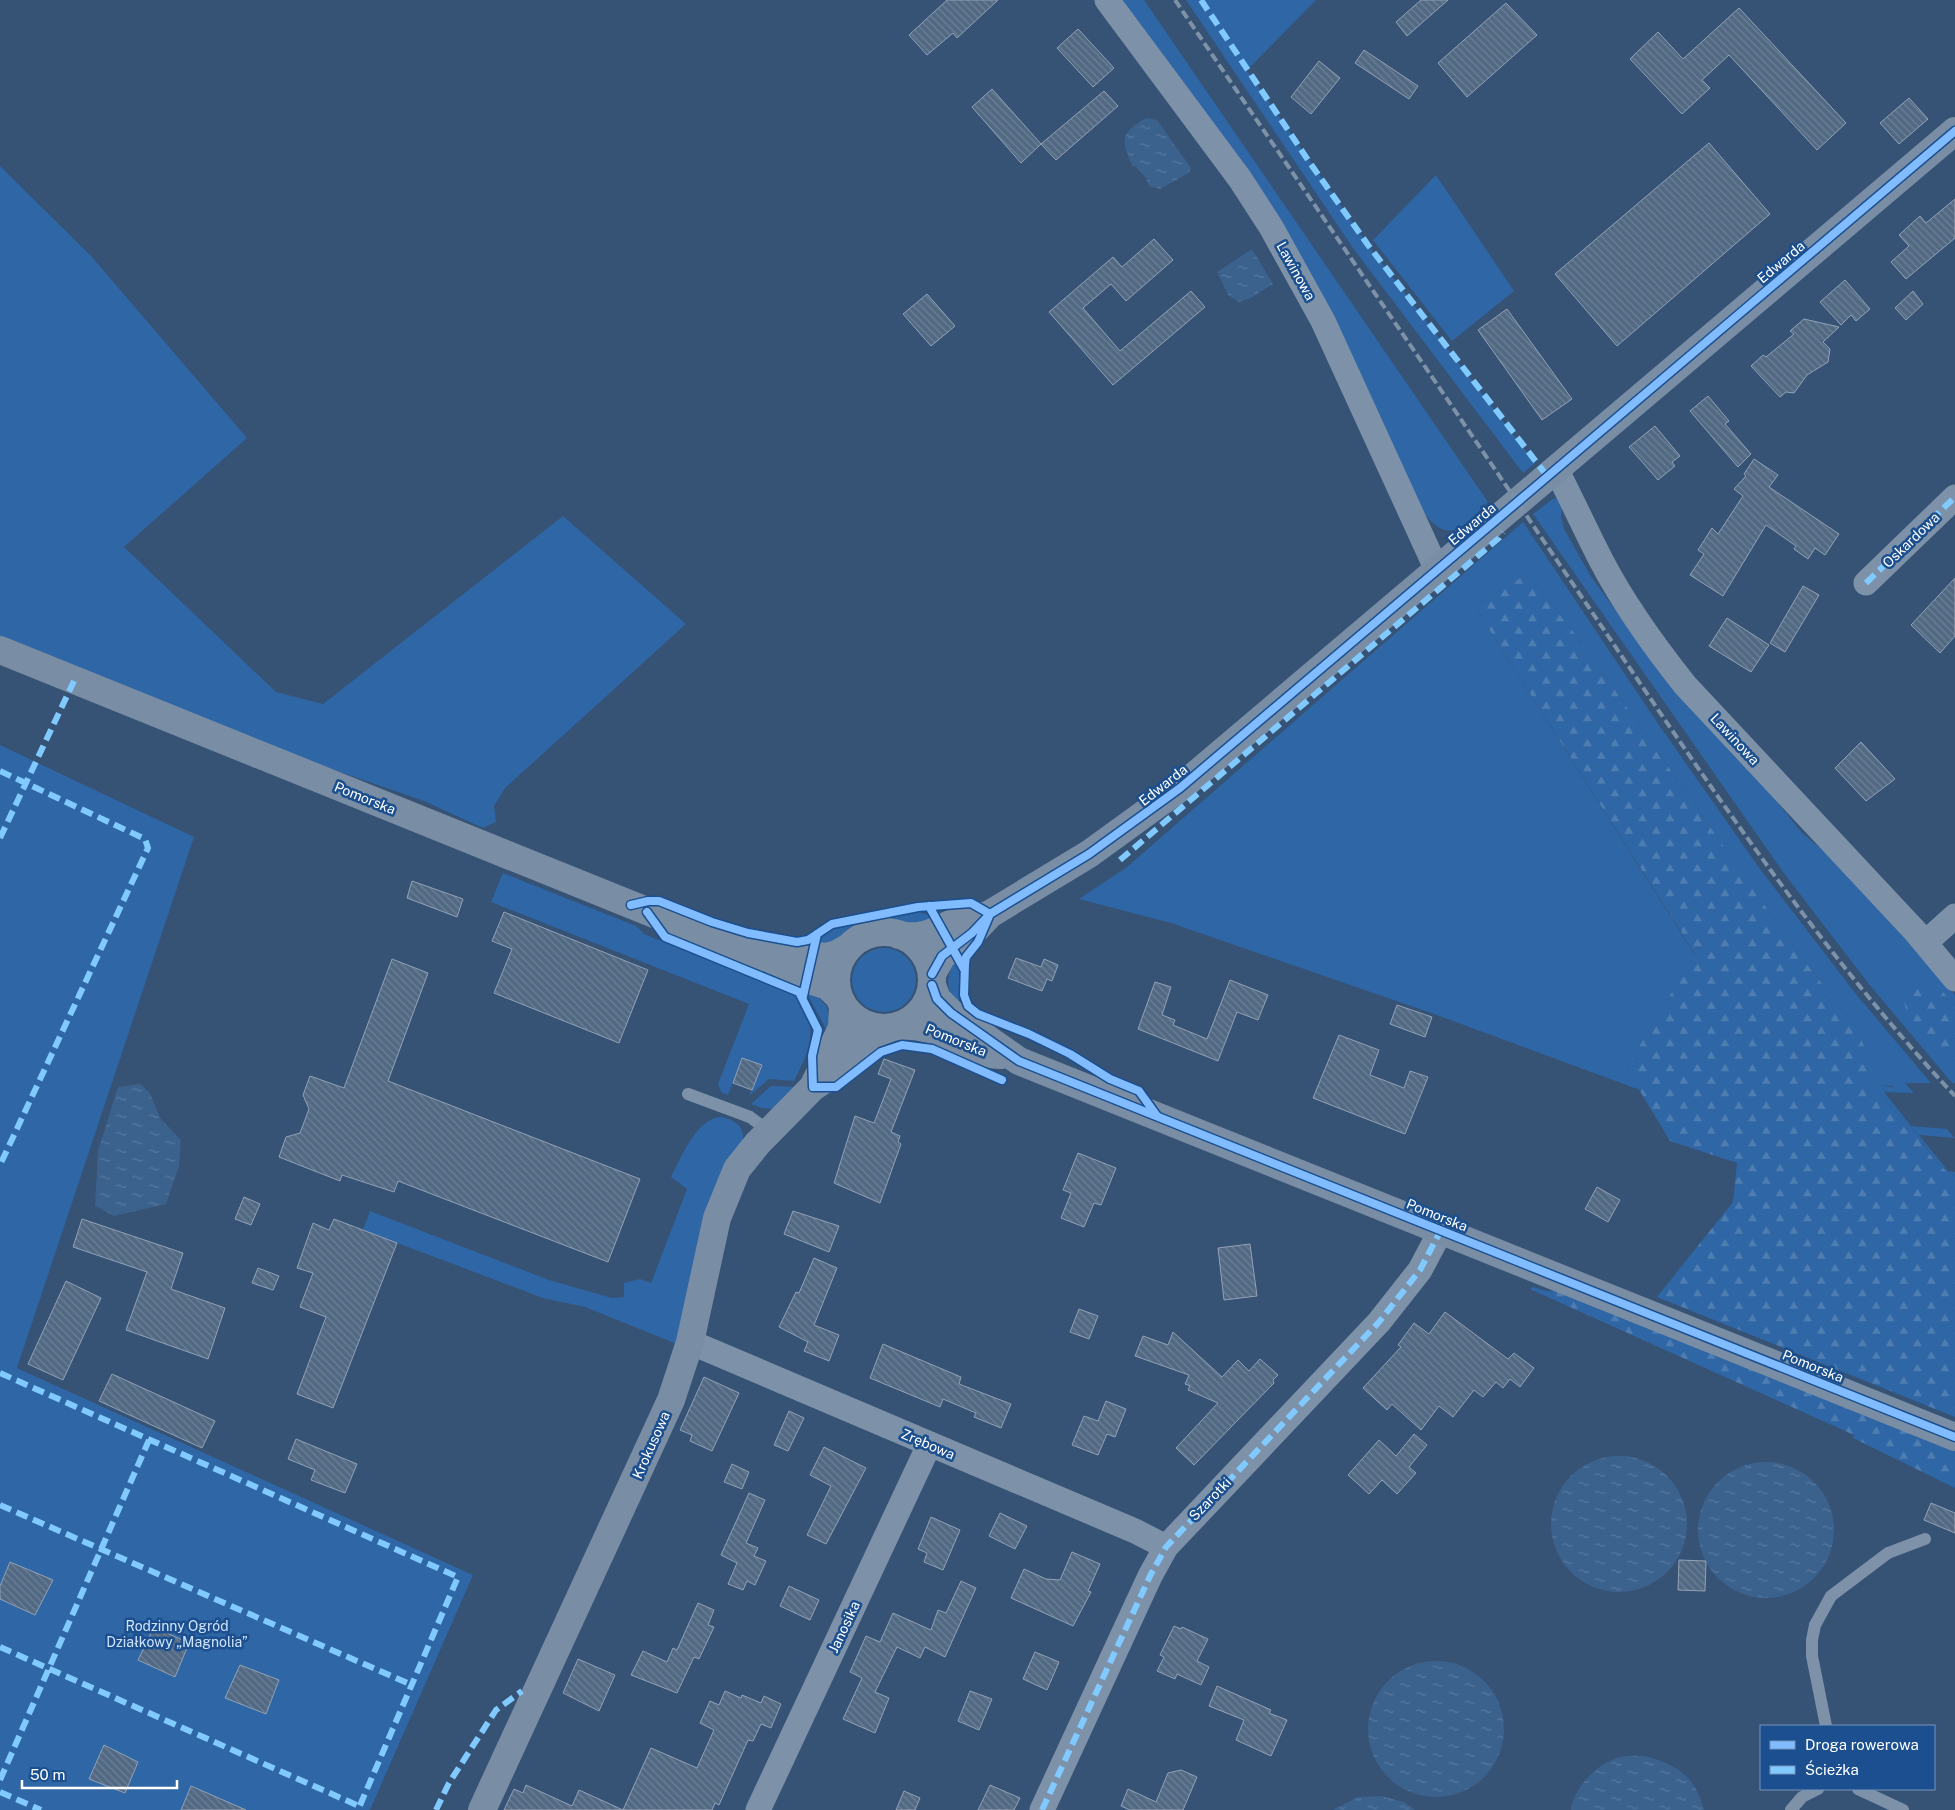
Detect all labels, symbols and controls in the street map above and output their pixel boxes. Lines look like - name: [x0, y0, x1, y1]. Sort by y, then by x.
- street label: Edwarda: [1754, 238, 1808, 286]
- street label: Lawinowa: [1273, 239, 1319, 303]
- street label: Edwarda: [1445, 500, 1499, 548]
- street label: Oskardowa: [1879, 509, 1943, 571]
- street label: Lawinowa: [1707, 710, 1763, 768]
- street label: Edwarda: [1136, 761, 1190, 809]
- street label: Pomorska: [332, 778, 398, 818]
- street label: Pomorska: [923, 1020, 989, 1060]
- street label: Pomorska: [1404, 1195, 1470, 1235]
- street label: Pomorska: [1780, 1346, 1846, 1386]
- street label: Krokusowa: [629, 1409, 673, 1481]
- street label: Zrębowa: [899, 1426, 957, 1462]
- street label: Szarotki: [1186, 1474, 1234, 1524]
- street label: Janosika: [825, 1599, 863, 1655]
- park label: Rodzinny Ogród Działkowy „Magnolia”: [106, 1618, 248, 1650]
- legend: [1760, 1725, 1935, 1790]
- text: Droga rowerowa: [1805, 1736, 1919, 1753]
- scale bar: [22, 1758, 178, 1790]
- text: Ścieżka: [1805, 1760, 1859, 1778]
- text: 50 m: [30, 1766, 65, 1783]

